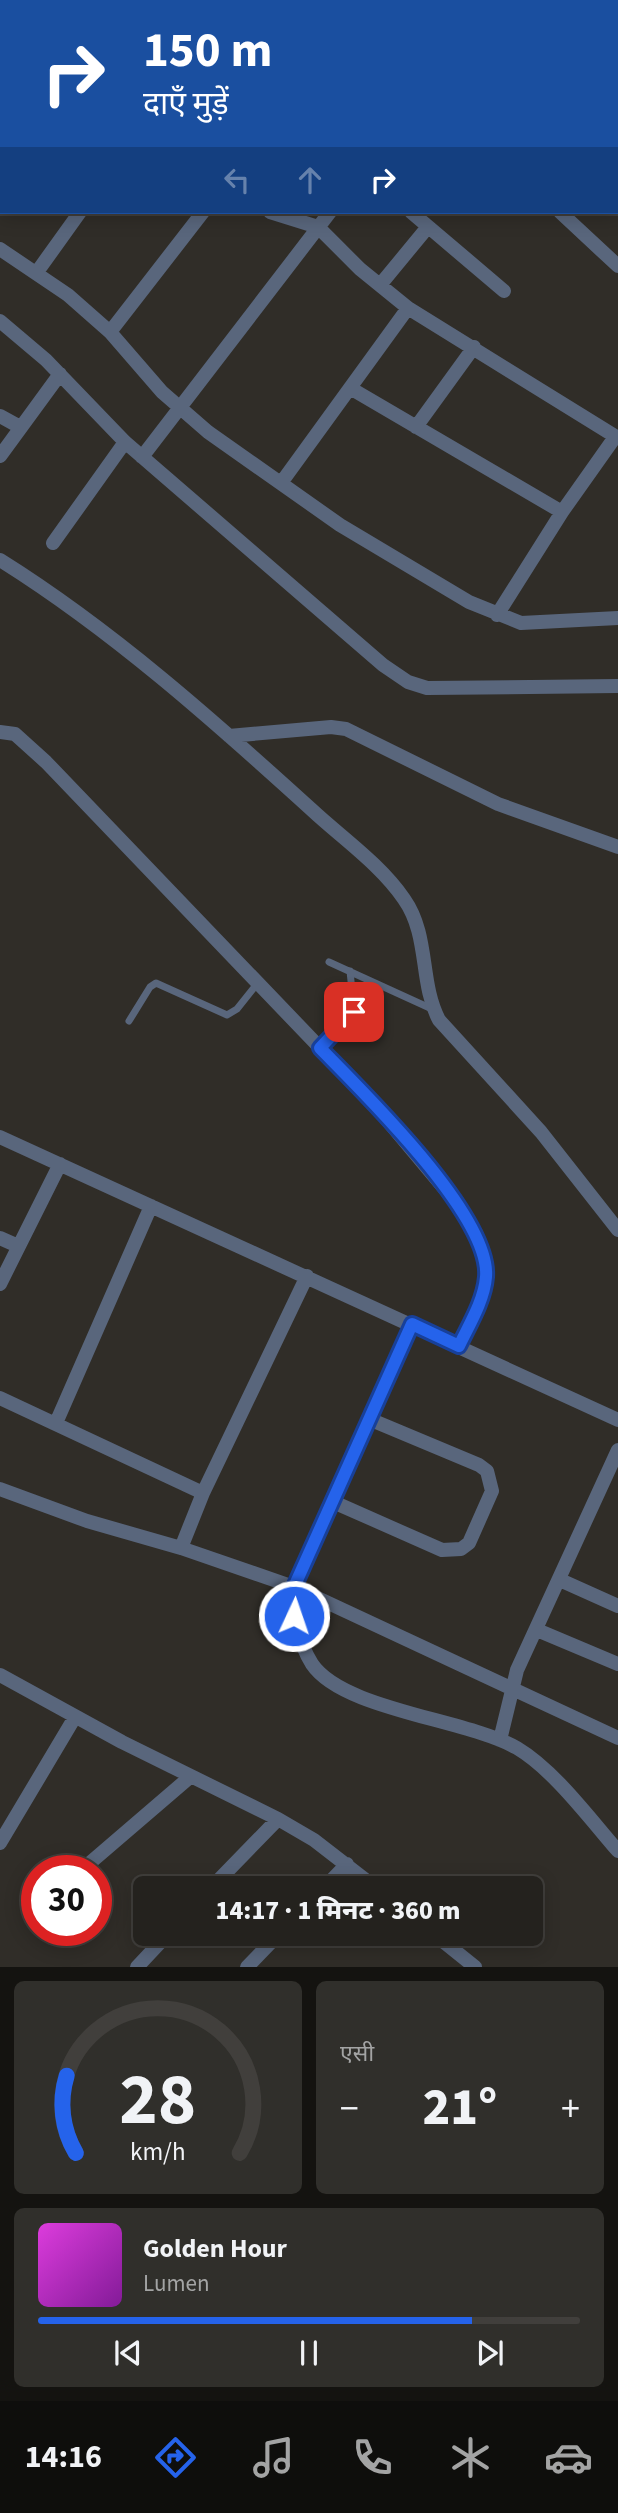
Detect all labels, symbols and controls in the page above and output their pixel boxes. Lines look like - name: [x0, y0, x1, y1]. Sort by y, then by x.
- text: 150 m: [143, 16, 272, 86]
- icon: right: [28, 28, 119, 119]
- text: दाएँ मुड़ें: [143, 81, 229, 127]
- icon: left: [218, 161, 256, 199]
- icon: ahead: [291, 161, 329, 199]
- icon: right: [364, 161, 402, 199]
- pin: [324, 982, 384, 1042]
- icon: arrive: [335, 993, 373, 1031]
- position arrow: [257, 1579, 331, 1653]
- speed limit sign: 30: [21, 1855, 112, 1946]
- text: 14:17 · 1 मिनट · 360 m: [216, 1892, 460, 1929]
- text: एसी: [340, 2037, 374, 2070]
- text: 28: [120, 2049, 196, 2153]
- text: 21°: [423, 2071, 497, 2145]
- text: −: [340, 2082, 359, 2136]
- text: +: [561, 2082, 580, 2136]
- text: km/h: [130, 2134, 186, 2170]
- text: Golden Hour: [143, 2230, 287, 2267]
- text: Lumen: [143, 2267, 210, 2300]
- icon: previous: [109, 2334, 147, 2372]
- icon: pause: [290, 2334, 328, 2372]
- icon: next: [471, 2334, 509, 2372]
- icon: directions: [151, 2433, 200, 2482]
- icon: music: [249, 2433, 298, 2482]
- icon: phone: [348, 2433, 397, 2482]
- icon: climate: [446, 2433, 495, 2482]
- icon: car: [544, 2433, 593, 2482]
- text: 14:16: [25, 2434, 102, 2480]

